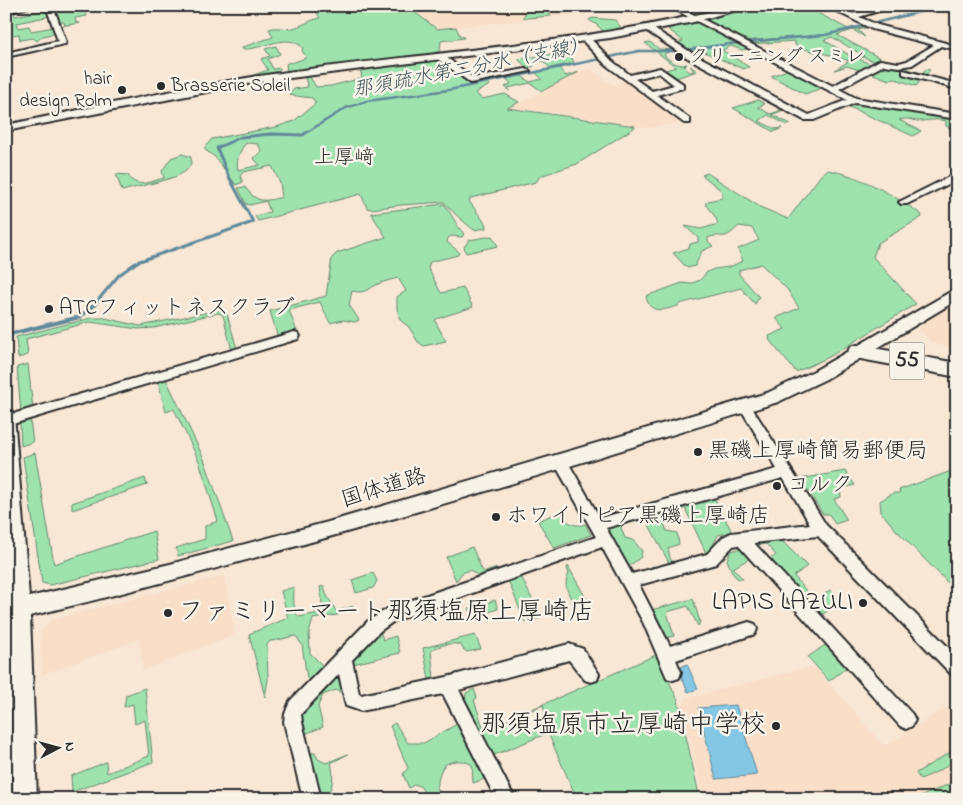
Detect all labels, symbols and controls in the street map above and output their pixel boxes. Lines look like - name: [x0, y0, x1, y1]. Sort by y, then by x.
- water label: 那須疏水第二分水（支線）: [350, 32, 592, 106]
- place label: クリーニング スミレ: [689, 44, 865, 71]
- marker: クリーニング スミレ: [673, 51, 685, 63]
- place label: hair design Rolm: [19, 66, 112, 117]
- place label: Brasserie Soleil: [170, 73, 290, 100]
- marker: Brasserie Soleil: [155, 80, 167, 92]
- marker: hair design Rolm: [116, 84, 128, 96]
- district label: 上厚﨑: [314, 144, 374, 173]
- place label: ATCフィットネスクラブ: [59, 293, 295, 325]
- marker: ATCフィットネスクラブ: [43, 303, 55, 315]
- road number: 55: [890, 342, 924, 380]
- place label: 黒磯上厚崎簡易郵便局: [708, 436, 928, 468]
- marker: 黒磯上厚崎簡易郵便局: [692, 446, 704, 458]
- street label: 国体道路: [337, 461, 431, 517]
- place label: コルク: [787, 470, 853, 502]
- marker: コルク: [771, 480, 783, 492]
- place label: ホワイトピア黒磯上厚崎店: [506, 501, 770, 533]
- marker: ホワイトピア黒磯上厚崎店: [490, 511, 502, 523]
- place label: LAPIS LAZULI: [712, 584, 853, 622]
- place label: ファミリーマート那須塩原上厚崎店: [178, 594, 595, 632]
- marker: LAPIS LAZULI: [857, 597, 869, 609]
- marker: ファミリーマート那須塩原上厚崎店: [162, 607, 174, 619]
- place label: 那須塩原市立厚崎中学校: [480, 707, 766, 745]
- marker: 那須塩原市立厚崎中学校: [770, 720, 782, 732]
- north arrow: [32, 722, 82, 772]
- text: N: [59, 741, 80, 753]

